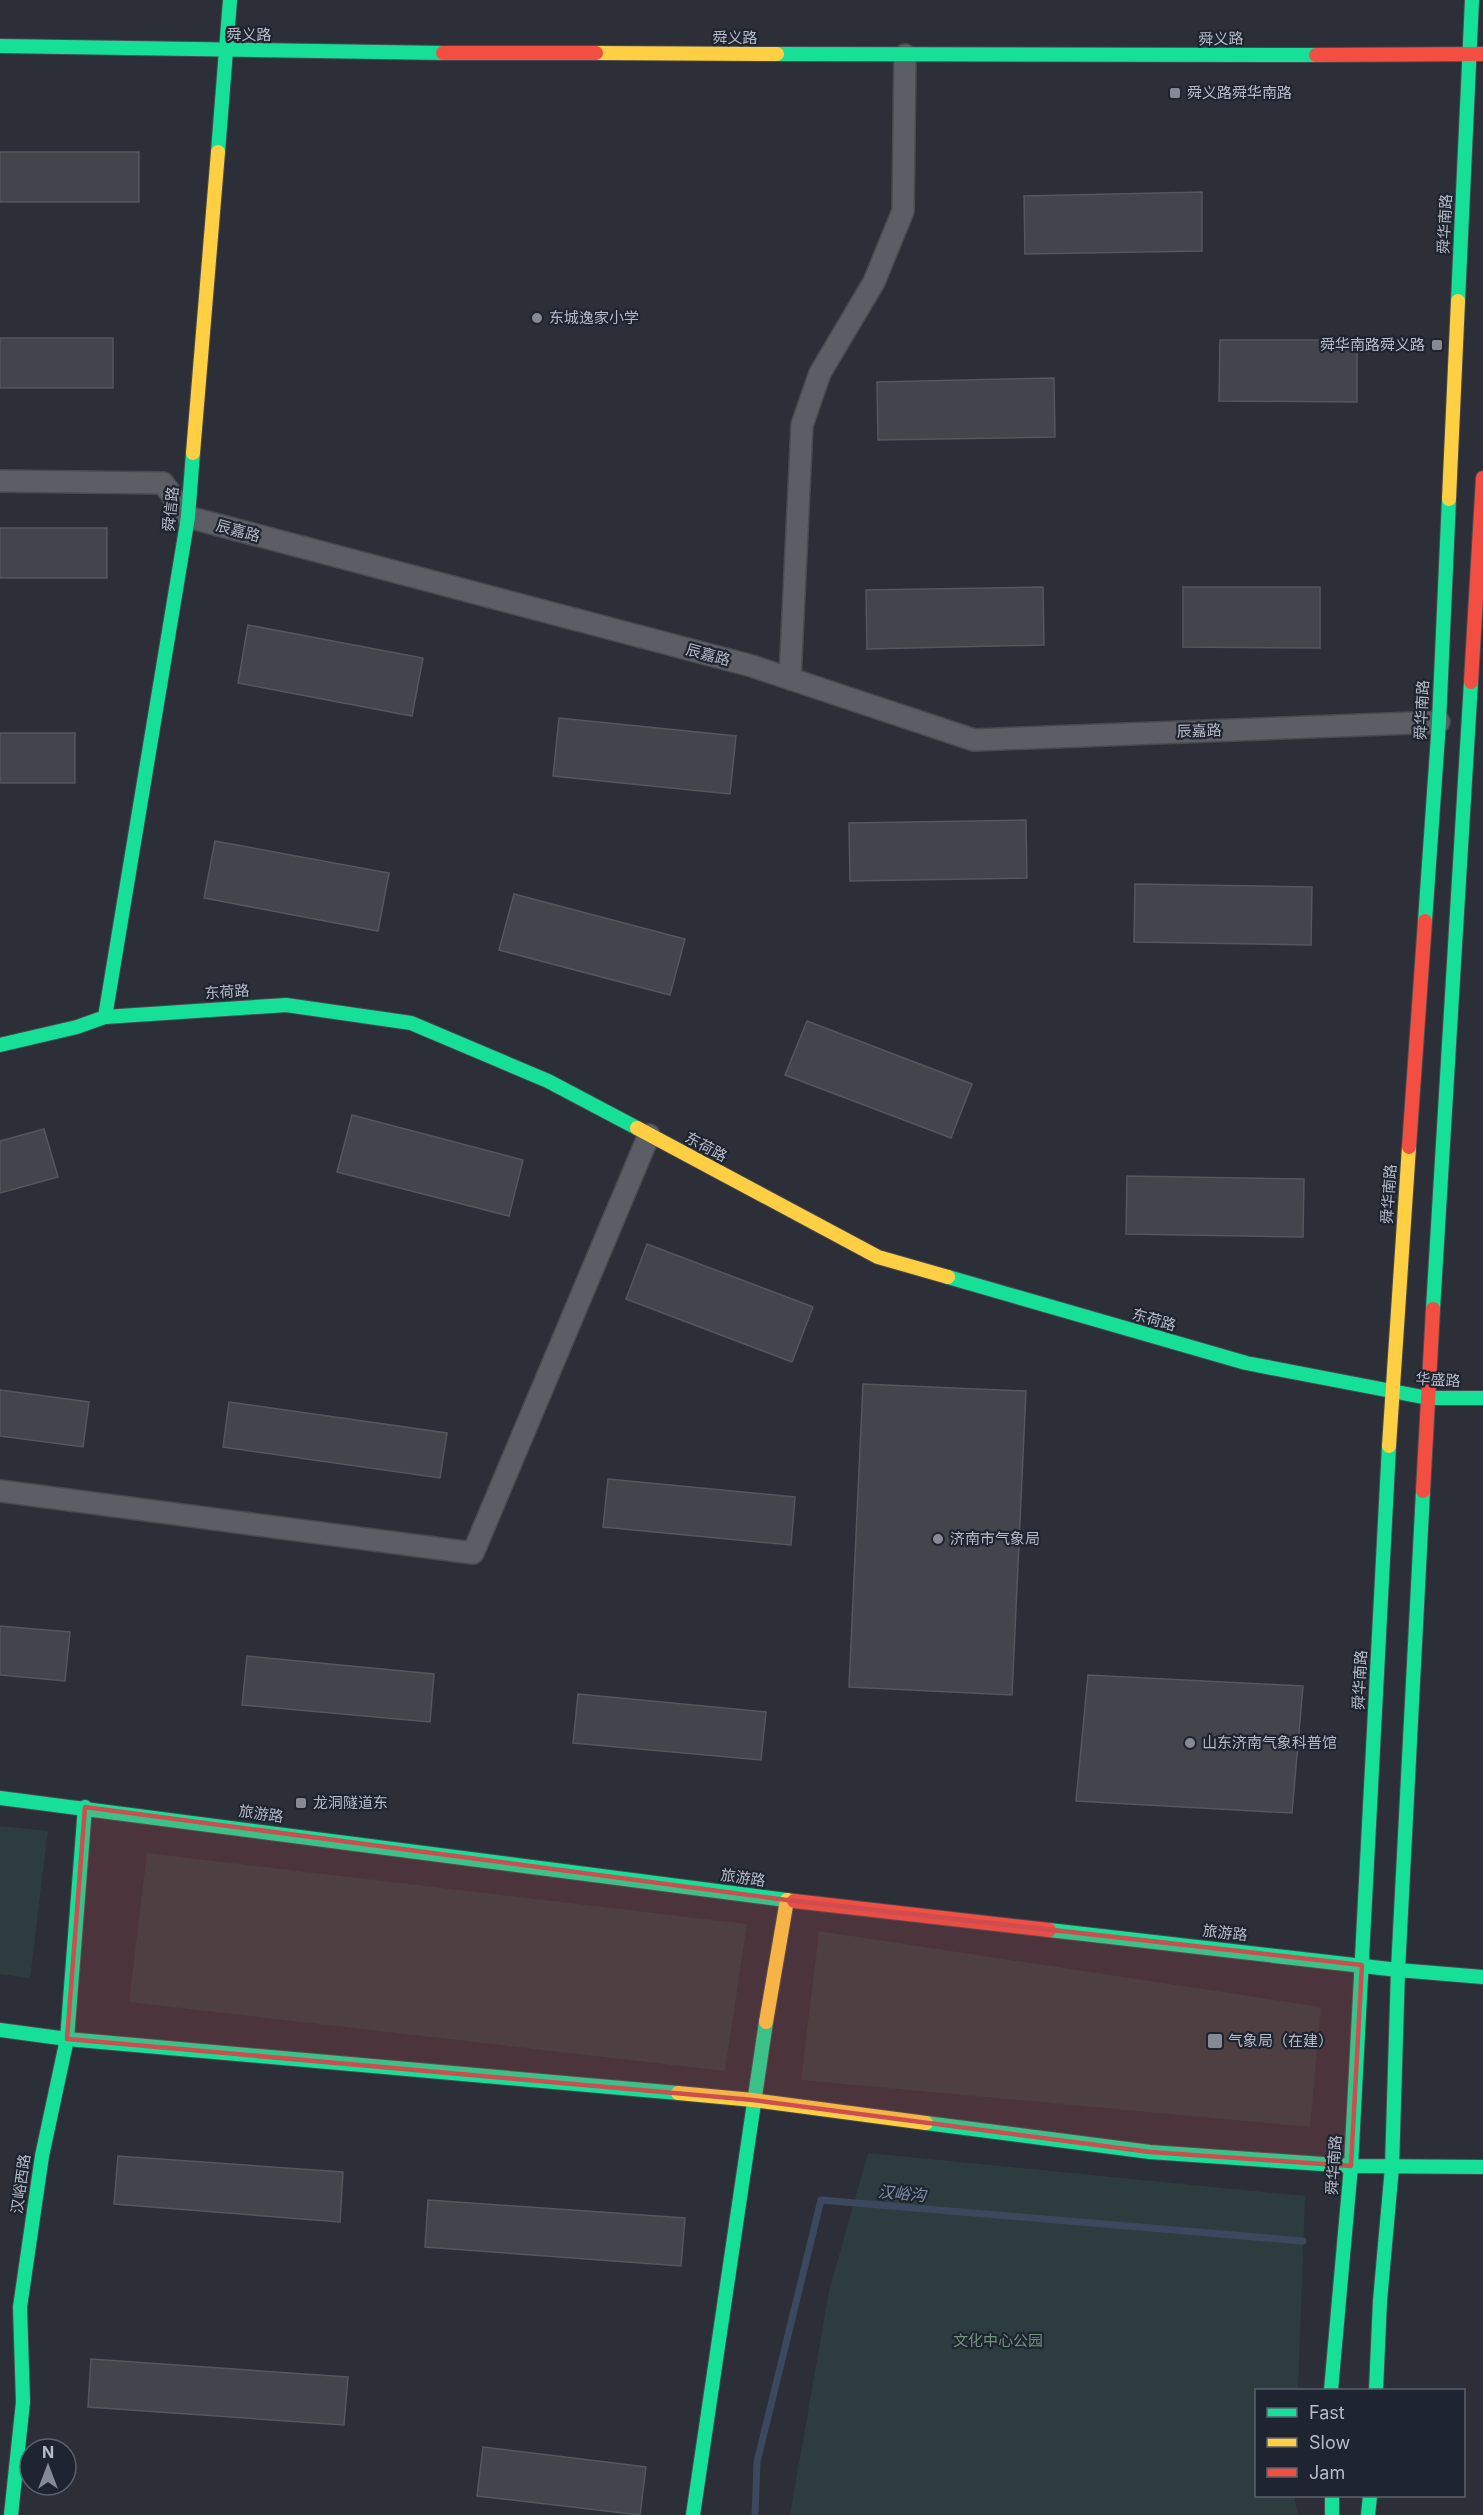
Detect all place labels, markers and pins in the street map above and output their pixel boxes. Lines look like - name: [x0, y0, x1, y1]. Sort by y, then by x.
- place label: 舜义路舜华南路: [1187, 83, 1292, 102]
- marker: 舜义路舜华南路: [1168, 86, 1182, 100]
- place label: 东城逸家小学: [549, 308, 639, 327]
- marker: 东城逸家小学: [530, 311, 544, 325]
- place label: 舜华南路舜义路: [1320, 335, 1425, 354]
- marker: 舜华南路舜义路: [1430, 338, 1444, 352]
- place label: 济南市气象局: [950, 1529, 1040, 1548]
- marker: 济南市气象局: [931, 1532, 945, 1546]
- place label: 山东济南气象科普馆: [1202, 1733, 1337, 1752]
- marker: 山东济南气象科普馆: [1183, 1736, 1197, 1750]
- place label: 龙洞隧道东: [313, 1793, 388, 1812]
- marker: 龙洞隧道东: [294, 1796, 308, 1810]
- place label: 气象局（在建）: [1228, 2031, 1333, 2050]
- marker: 气象局（在建）: [1206, 2032, 1224, 2050]

